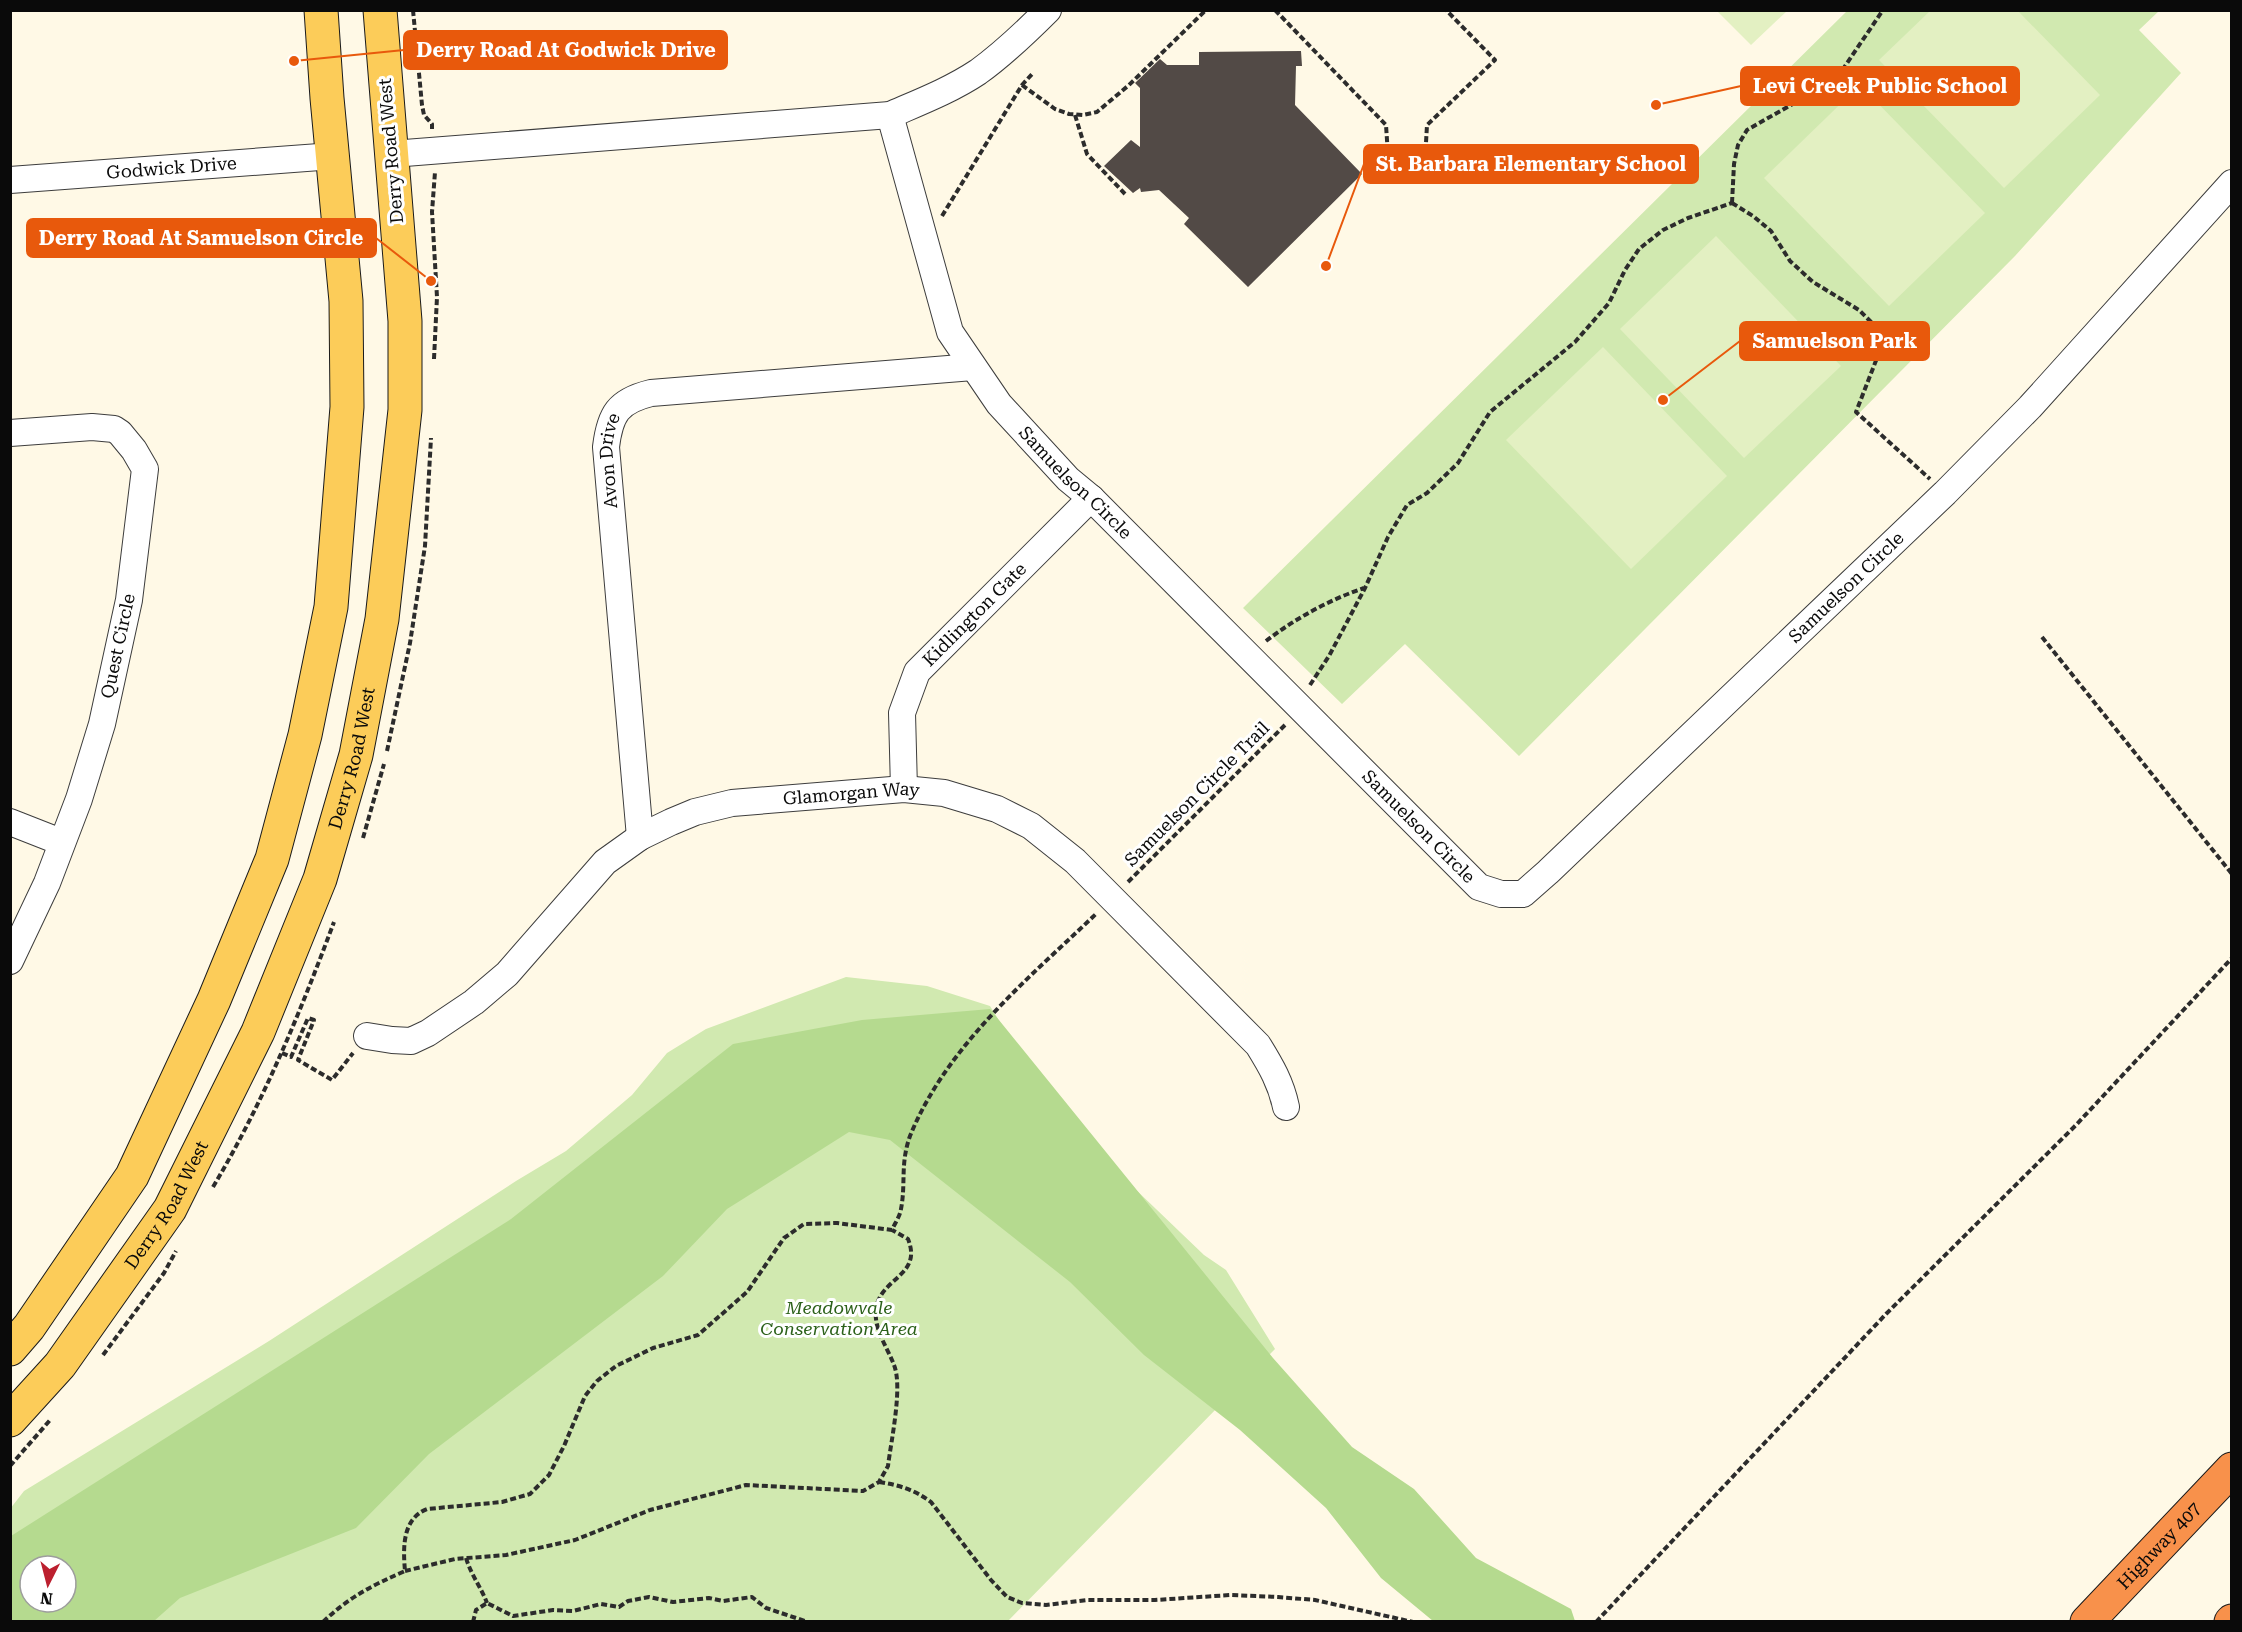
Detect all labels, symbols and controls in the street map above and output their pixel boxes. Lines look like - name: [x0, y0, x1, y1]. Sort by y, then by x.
- callout: Derry Road At Godwick Drive: [404, 31, 727, 69]
- text: Derry Road At Godwick Drive: [416, 38, 716, 62]
- callout: Levi Creek Public School: [1741, 67, 2019, 105]
- text: Levi Creek Public School: [1753, 74, 2008, 98]
- street label: Derry Road West: [374, 77, 407, 225]
- callout: St. Barbara Elementary School: [1364, 145, 1698, 183]
- street label: Godwick Drive: [106, 152, 238, 183]
- text: St. Barbara Elementary School: [1376, 152, 1687, 176]
- callout: Derry Road At Samuelson Circle: [27, 219, 376, 257]
- text: Derry Road At Samuelson Circle: [39, 226, 363, 250]
- callout: Samuelson Park: [1740, 322, 1929, 360]
- text: Samuelson Park: [1753, 329, 1918, 353]
- street label: Avon Drive: [595, 409, 624, 509]
- street label: Samuelson Circle: [1015, 422, 1137, 543]
- street label: Samuelson Circle: [1784, 527, 1908, 647]
- street label: Kidlington Gate: [918, 558, 1030, 670]
- street label: Quest Circle: [96, 591, 139, 700]
- street label: Derry Road West: [324, 685, 379, 832]
- street label: Samuelson Circle Trail: [1120, 717, 1274, 870]
- street label: Samuelson Circle: [1358, 765, 1480, 887]
- street label: Glamorgan Way: [782, 778, 921, 809]
- street label: Derry Road West: [120, 1137, 212, 1273]
- park label: Meadowvale Conservation Area: [760, 1297, 918, 1339]
- street label: Highway 407: [2113, 1498, 2205, 1593]
- north arrow: [18, 1554, 78, 1614]
- text: N: [39, 1588, 54, 1609]

